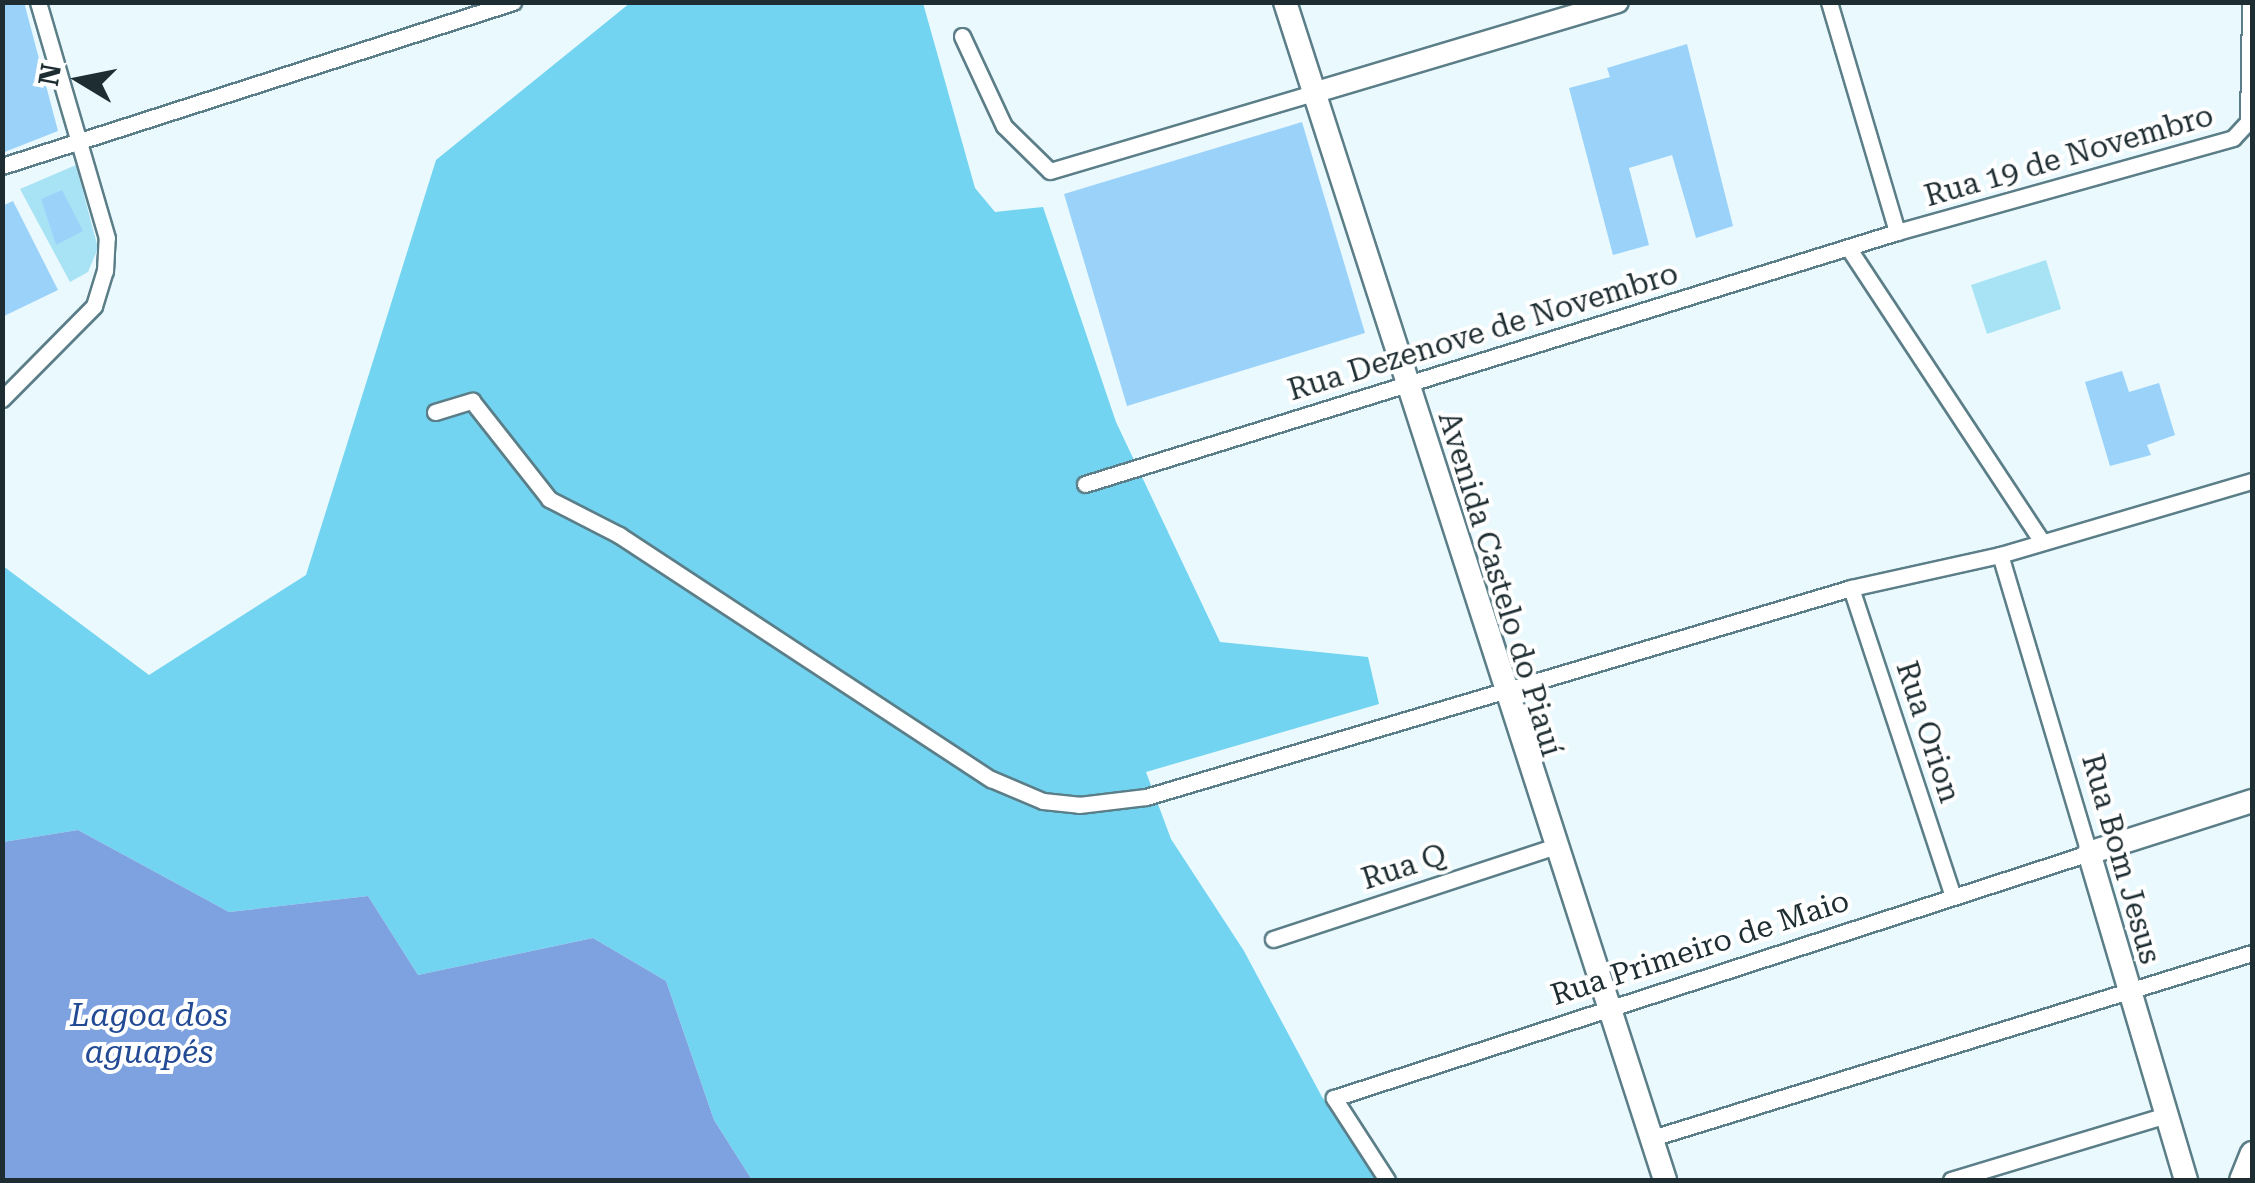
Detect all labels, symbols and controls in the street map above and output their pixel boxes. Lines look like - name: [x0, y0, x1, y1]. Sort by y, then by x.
- north arrow: [30, 30, 130, 130]
- text: N: [32, 61, 68, 88]
- street label: Rua 19 de Novembro: [1920, 98, 2218, 214]
- street label: Rua Dezenove de Novembro: [1284, 255, 1682, 409]
- street label: Avenida Castelo do Piauí: [1430, 407, 1570, 761]
- street label: Rua Orion: [1888, 657, 1968, 807]
- street label: Rua Bom Jesus: [2074, 750, 2168, 968]
- street label: Rua Q: [1357, 836, 1451, 898]
- street label: Rua Primeiro de Maio: [1546, 883, 1854, 1013]
- water label: Lagoa dos aguapés: [70, 997, 228, 1072]

